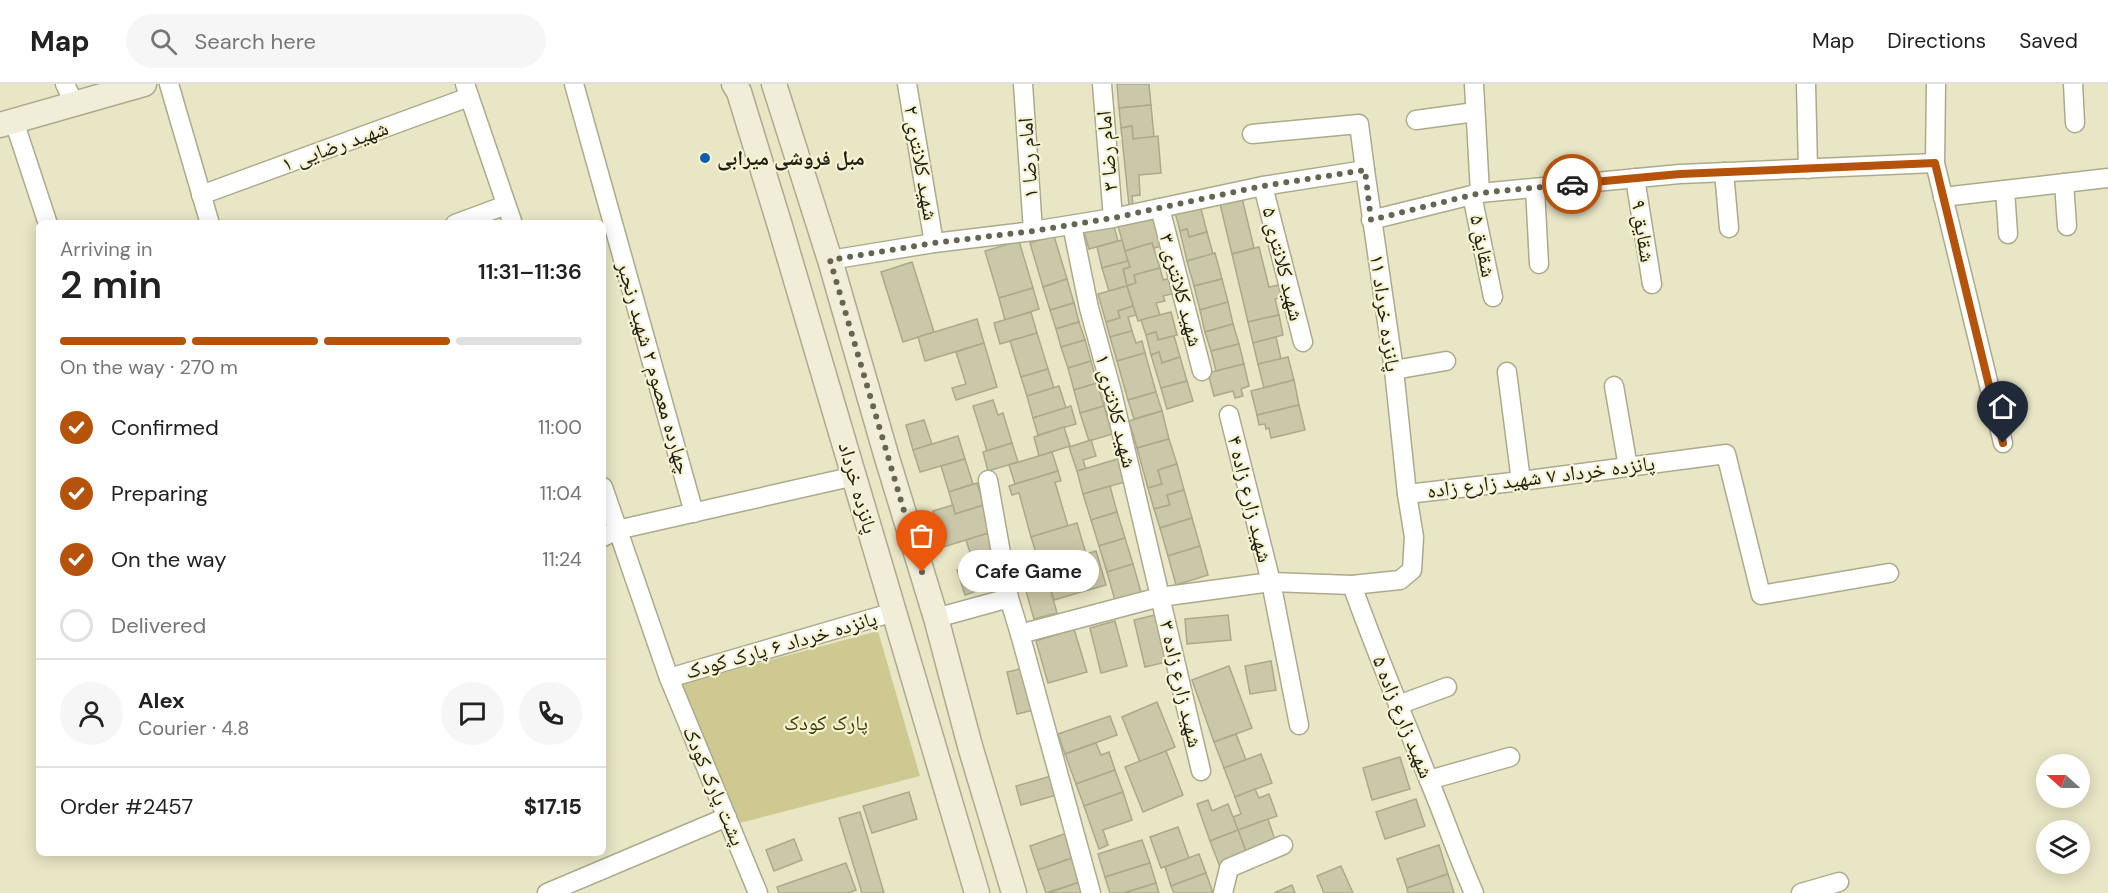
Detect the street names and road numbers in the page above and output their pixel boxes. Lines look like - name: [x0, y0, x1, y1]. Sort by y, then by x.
- street label: شهید کلانتری ۲: [897, 103, 945, 223]
- street label: امام رضا ۳: [1090, 110, 1124, 192]
- street label: شهید رضایی ۱: [278, 114, 392, 178]
- street label: امام رضا ۱: [1011, 117, 1045, 199]
- street label: شقایق ۹: [1624, 198, 1662, 264]
- street label: شهید کلانتری ۵: [1255, 204, 1311, 324]
- street label: شقایق ۵: [1463, 212, 1503, 280]
- street label: شهید کلانتری ۳: [1152, 230, 1210, 350]
- street label: پانزده خرداد ۱۱: [1363, 252, 1407, 374]
- street label: چهارده معصوم ۲ شهید رنجبر: [610, 257, 698, 478]
- street label: شهید کلانتری ۱: [1088, 351, 1144, 471]
- street label: شهید زارع زاده ۴: [1221, 433, 1279, 565]
- street label: پانزده خرداد: [832, 439, 884, 537]
- street label: پانزده خرداد ۷ شهید زارع زاده: [1426, 449, 1656, 505]
- street label: پانزده خرداد ۶ پارک کودک: [682, 604, 880, 686]
- street label: شهید زارع زاده ۳: [1153, 618, 1209, 750]
- street label: شهید زارع زاده ۵: [1366, 652, 1440, 782]
- street label: پشت پارک کودک: [676, 722, 752, 850]

